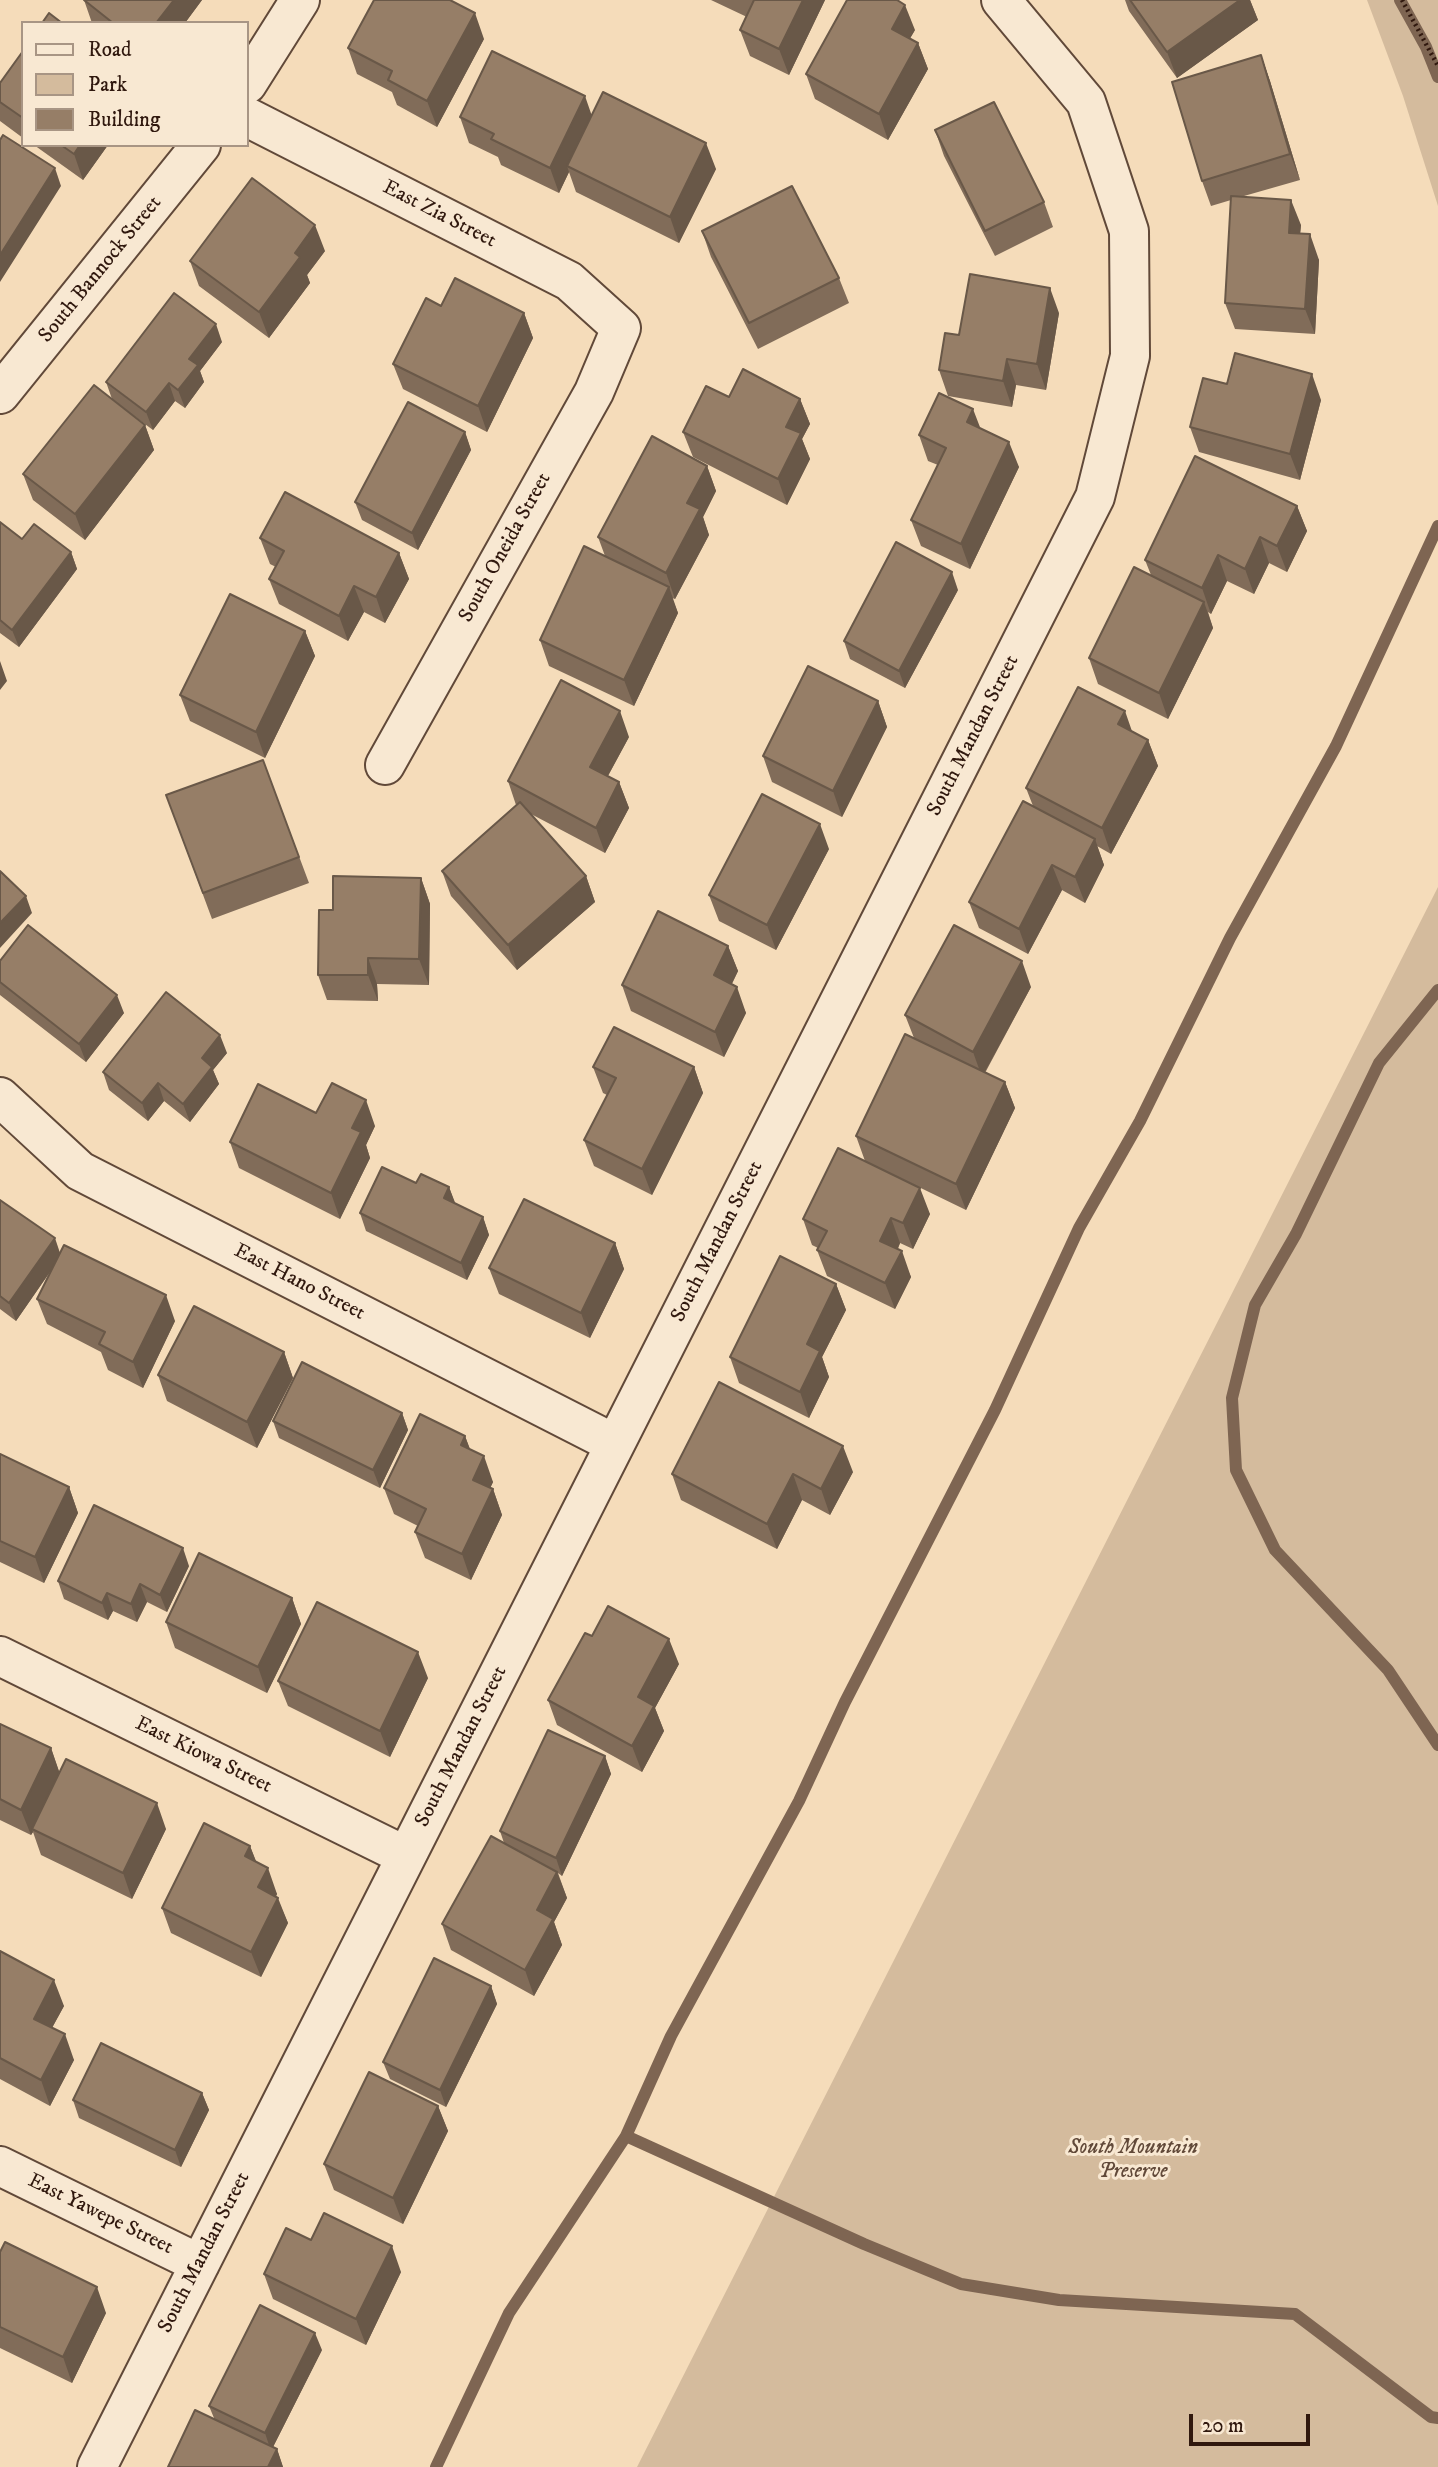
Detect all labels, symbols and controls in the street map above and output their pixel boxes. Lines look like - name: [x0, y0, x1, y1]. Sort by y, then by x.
- legend: [21, 21, 248, 147]
- text: Road: [88, 37, 132, 63]
- text: Park: [88, 72, 127, 98]
- text: Building: [88, 107, 160, 133]
- street label: East Zia Street: [378, 176, 500, 254]
- street label: South Bannock Street: [34, 192, 168, 348]
- street label: South Oneida Street: [454, 469, 558, 627]
- street label: South Mandan Street: [923, 651, 1025, 821]
- street label: South Mandan Street: [667, 1157, 769, 1327]
- street label: East Hano Street: [229, 1239, 369, 1327]
- street label: South Mandan Street: [411, 1662, 513, 1832]
- street label: East Kiowa Street: [131, 1712, 275, 1800]
- park label: South Mountain Preserve: [1068, 2136, 1198, 2186]
- street label: South Mandan Street: [154, 2168, 256, 2338]
- street label: East Yawepe Street: [23, 2169, 177, 2261]
- scale bar: [1193, 2400, 1314, 2444]
- text: 20 m: [1202, 2413, 1244, 2439]

